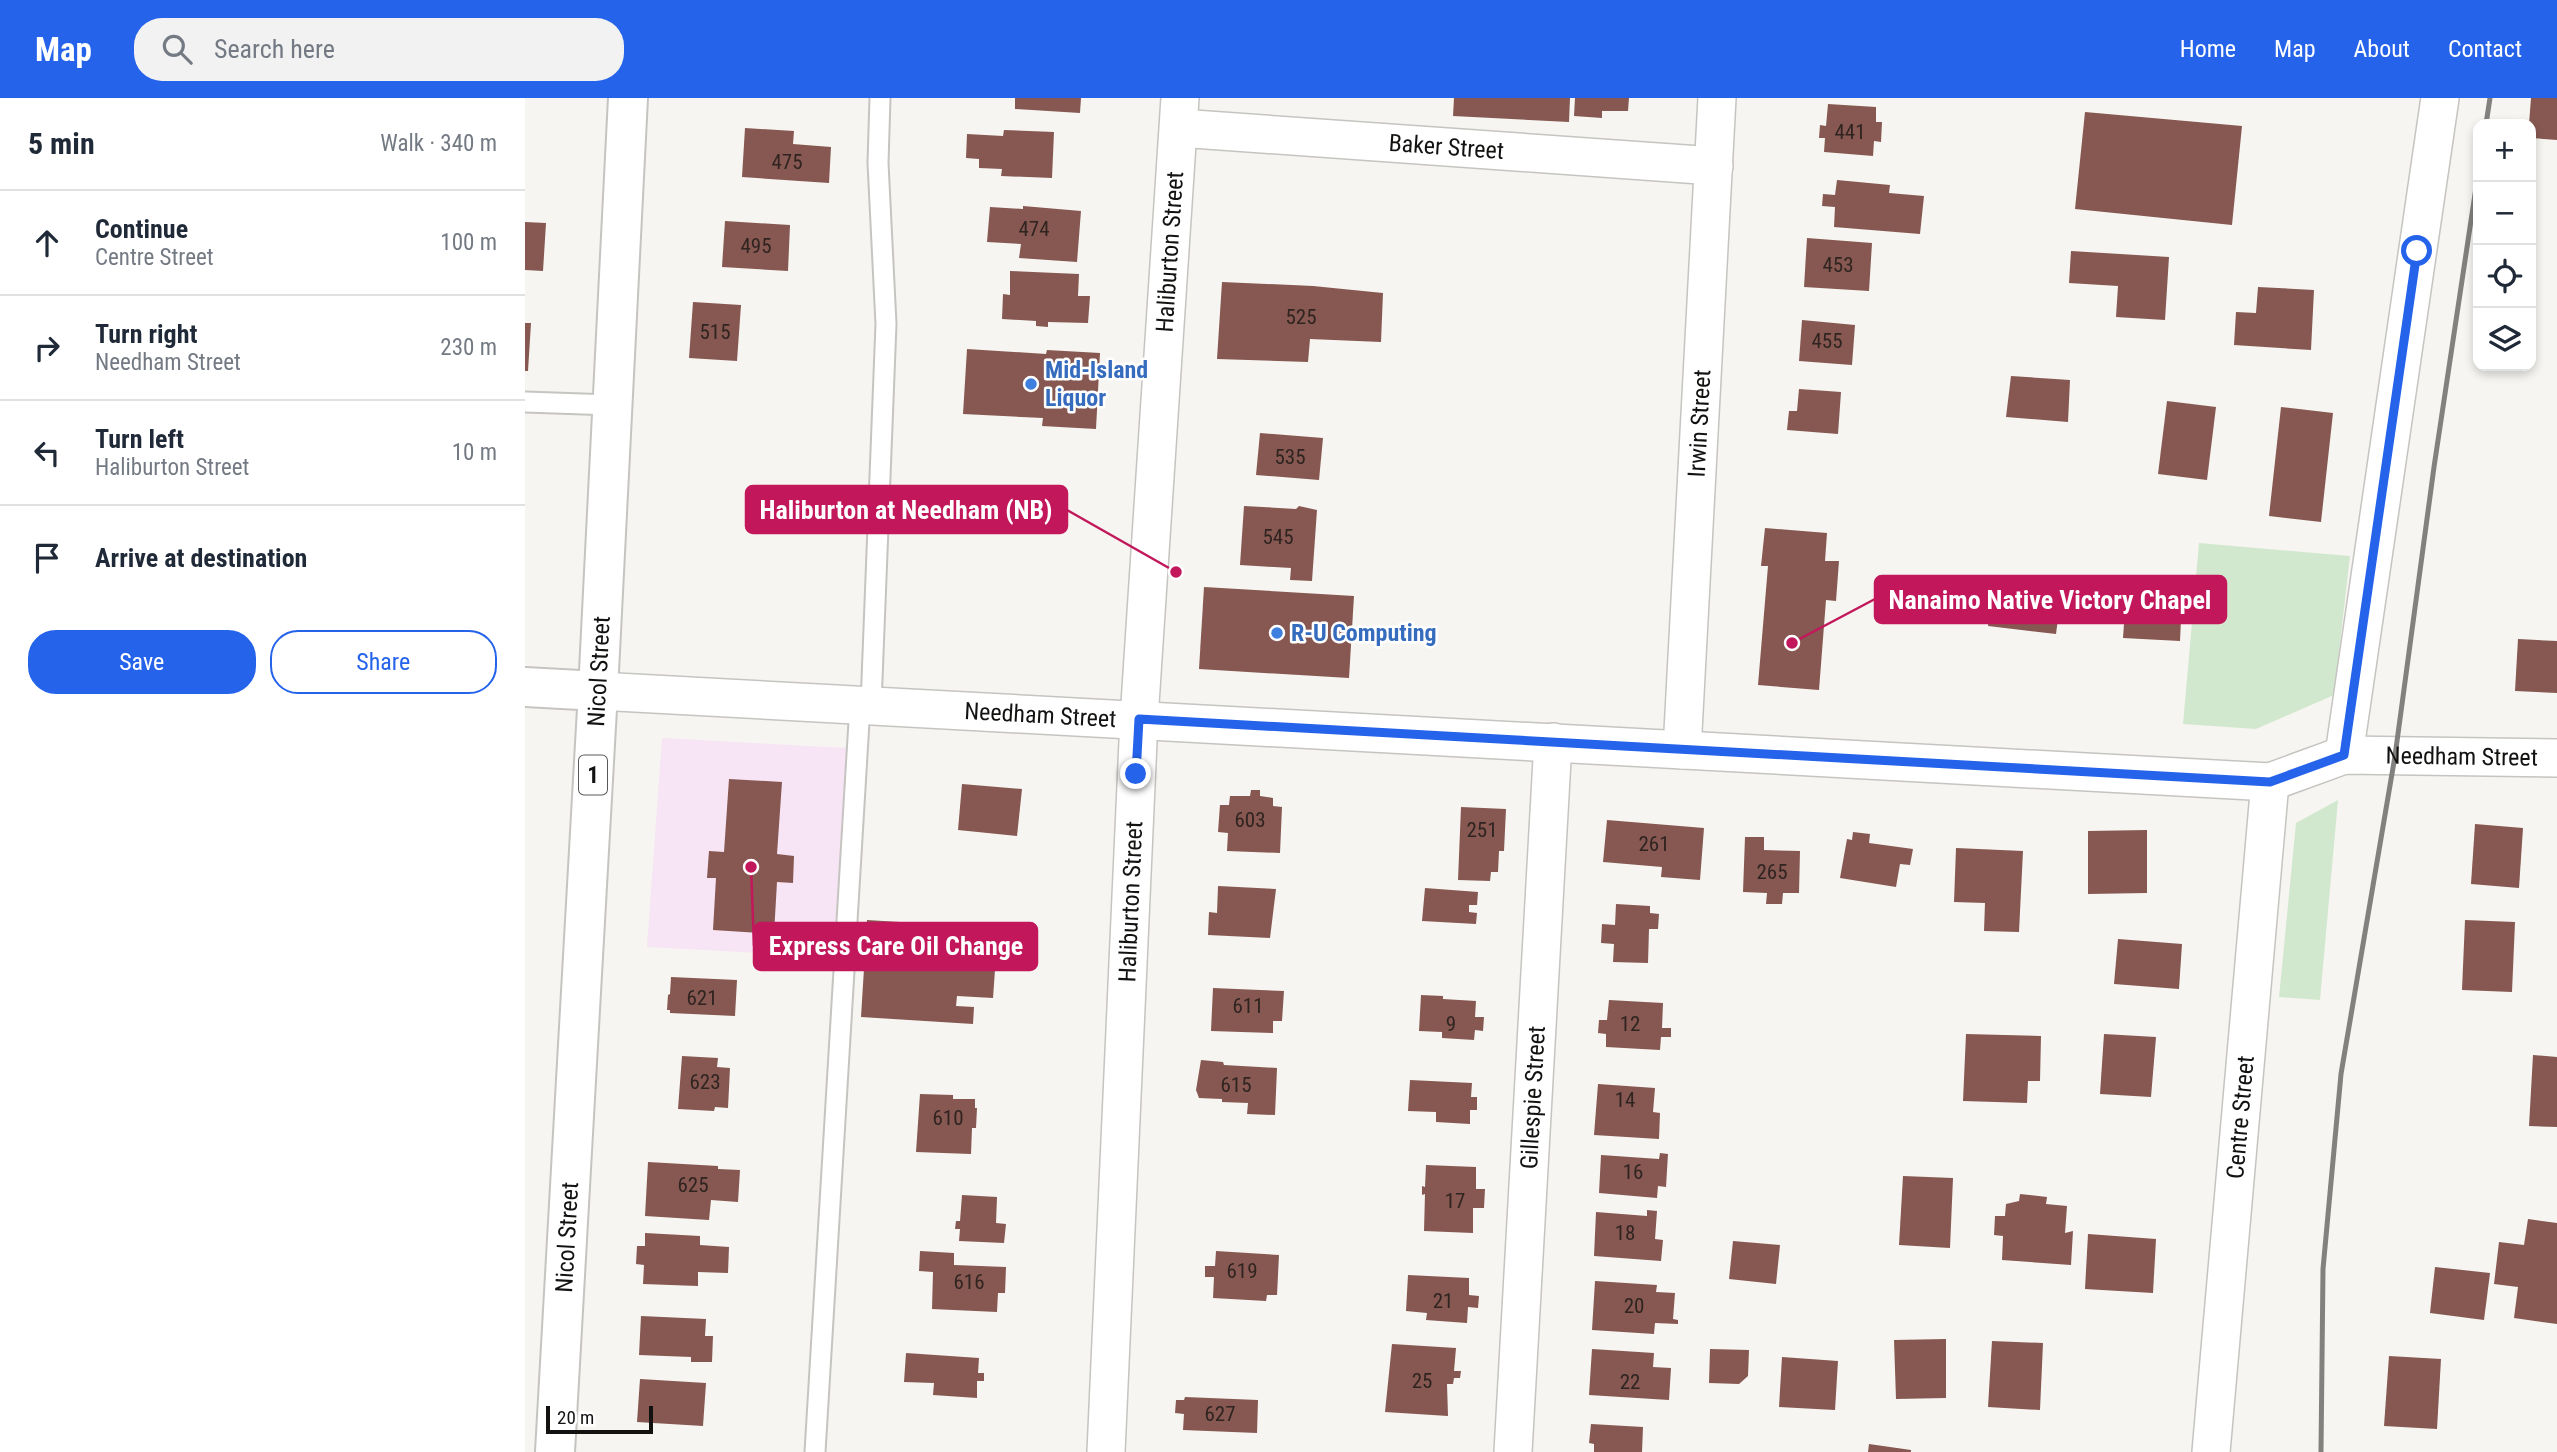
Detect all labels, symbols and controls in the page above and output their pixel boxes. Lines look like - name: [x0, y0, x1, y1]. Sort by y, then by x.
- search box: [134, 18, 624, 81]
- text: Map: [35, 30, 92, 69]
- icon: search: [158, 30, 196, 68]
- text: Search here: [214, 34, 335, 64]
- text: Home: [2180, 35, 2236, 63]
- text: Map: [2274, 35, 2316, 63]
- text: About: [2354, 35, 2410, 63]
- text: Contact: [2448, 35, 2522, 63]
- map controls: [2473, 119, 2536, 371]
- button: +: [2473, 119, 2536, 182]
- house number: 441: [1834, 120, 1866, 144]
- text: 5 min: [28, 126, 95, 161]
- street label: Baker Street: [1388, 129, 1505, 165]
- text: Walk · 340 m: [380, 130, 497, 157]
- house number: 475: [771, 150, 803, 174]
- street label: Haliburton Street: [1151, 170, 1189, 333]
- button: −: [2473, 182, 2536, 245]
- text: Continue: [95, 214, 188, 244]
- house number: 474: [1018, 217, 1050, 241]
- icon: ahead: [28, 224, 66, 262]
- text: 100 m: [440, 229, 497, 256]
- house number: 495: [740, 234, 772, 258]
- route start: [2401, 235, 2432, 266]
- text: Centre Street: [95, 244, 214, 271]
- button: locate: [2473, 245, 2536, 308]
- house number: 453: [1822, 253, 1854, 277]
- house number: 525: [1285, 305, 1317, 329]
- button: layers: [2473, 308, 2536, 371]
- text: Turn right: [95, 319, 197, 349]
- house number: 515: [699, 320, 731, 344]
- icon: right: [28, 329, 66, 367]
- house number: 455: [1811, 329, 1843, 353]
- text: 230 m: [440, 334, 497, 361]
- text: Needham Street: [95, 349, 241, 376]
- place label: Mid-Island Liquor: [1045, 356, 1148, 412]
- street label: Irwin Street: [1683, 369, 1716, 478]
- marker: Mid-Island Liquor: [1023, 376, 1039, 392]
- text: Turn left: [95, 424, 184, 454]
- icon: left: [28, 434, 66, 472]
- text: 10 m: [452, 439, 497, 466]
- house number: 535: [1274, 445, 1306, 469]
- text: Haliburton Street: [95, 454, 249, 481]
- callout: Haliburton at Needham (NB): [746, 486, 1067, 533]
- text: Haliburton at Needham (NB): [759, 495, 1053, 525]
- house number: 545: [1262, 525, 1294, 549]
- icon: arrive: [28, 539, 66, 577]
- text: Arrive at destination: [95, 543, 307, 573]
- callout: Nanaimo Native Victory Chapel: [1875, 576, 2226, 623]
- text: Nanaimo Native Victory Chapel: [1889, 585, 2211, 615]
- street label: Nicol Street: [582, 615, 616, 727]
- place label: R-U Computing: [1291, 619, 1437, 647]
- marker: R-U Computing: [1269, 625, 1285, 641]
- button: Save: [28, 630, 256, 694]
- button: Share: [270, 630, 497, 694]
- street label: Needham Street: [964, 697, 1117, 733]
- street label: Needham Street: [2385, 742, 2538, 772]
- road number: 1: [579, 755, 607, 794]
- route end: [1120, 758, 1151, 789]
- house number: 603: [1234, 808, 1266, 832]
- house number: 251: [1466, 818, 1498, 842]
- street label: Haliburton Street: [1113, 820, 1148, 983]
- house number: 261: [1638, 832, 1670, 856]
- house number: 265: [1756, 860, 1788, 884]
- callout: Express Care Oil Change: [754, 923, 1037, 970]
- text: Express Care Oil Change: [769, 931, 1023, 961]
- house number: 621: [686, 986, 718, 1010]
- house number: 611: [1232, 994, 1264, 1018]
- house number: 9: [1446, 1012, 1456, 1036]
- house number: 12: [1620, 1012, 1640, 1036]
- street label: Gillespie Street: [1515, 1025, 1551, 1170]
- street label: Centre Street: [2221, 1054, 2260, 1180]
- house number: 623: [689, 1070, 721, 1094]
- house number: 615: [1220, 1073, 1252, 1097]
- house number: 14: [1615, 1088, 1635, 1112]
- house number: 610: [932, 1106, 964, 1130]
- house number: 16: [1623, 1160, 1643, 1184]
- house number: 625: [677, 1173, 709, 1197]
- street label: Nicol Street: [550, 1181, 584, 1293]
- house number: 17: [1445, 1189, 1465, 1213]
- house number: 18: [1615, 1221, 1635, 1245]
- house number: 619: [1226, 1259, 1258, 1283]
- house number: 616: [953, 1270, 985, 1294]
- house number: 21: [1433, 1289, 1453, 1313]
- house number: 20: [1624, 1294, 1644, 1318]
- house number: 25: [1412, 1369, 1432, 1393]
- house number: 22: [1620, 1370, 1640, 1394]
- house number: 627: [1204, 1402, 1236, 1426]
- scale bar: [546, 1403, 653, 1435]
- text: 20 m: [557, 1406, 594, 1429]

